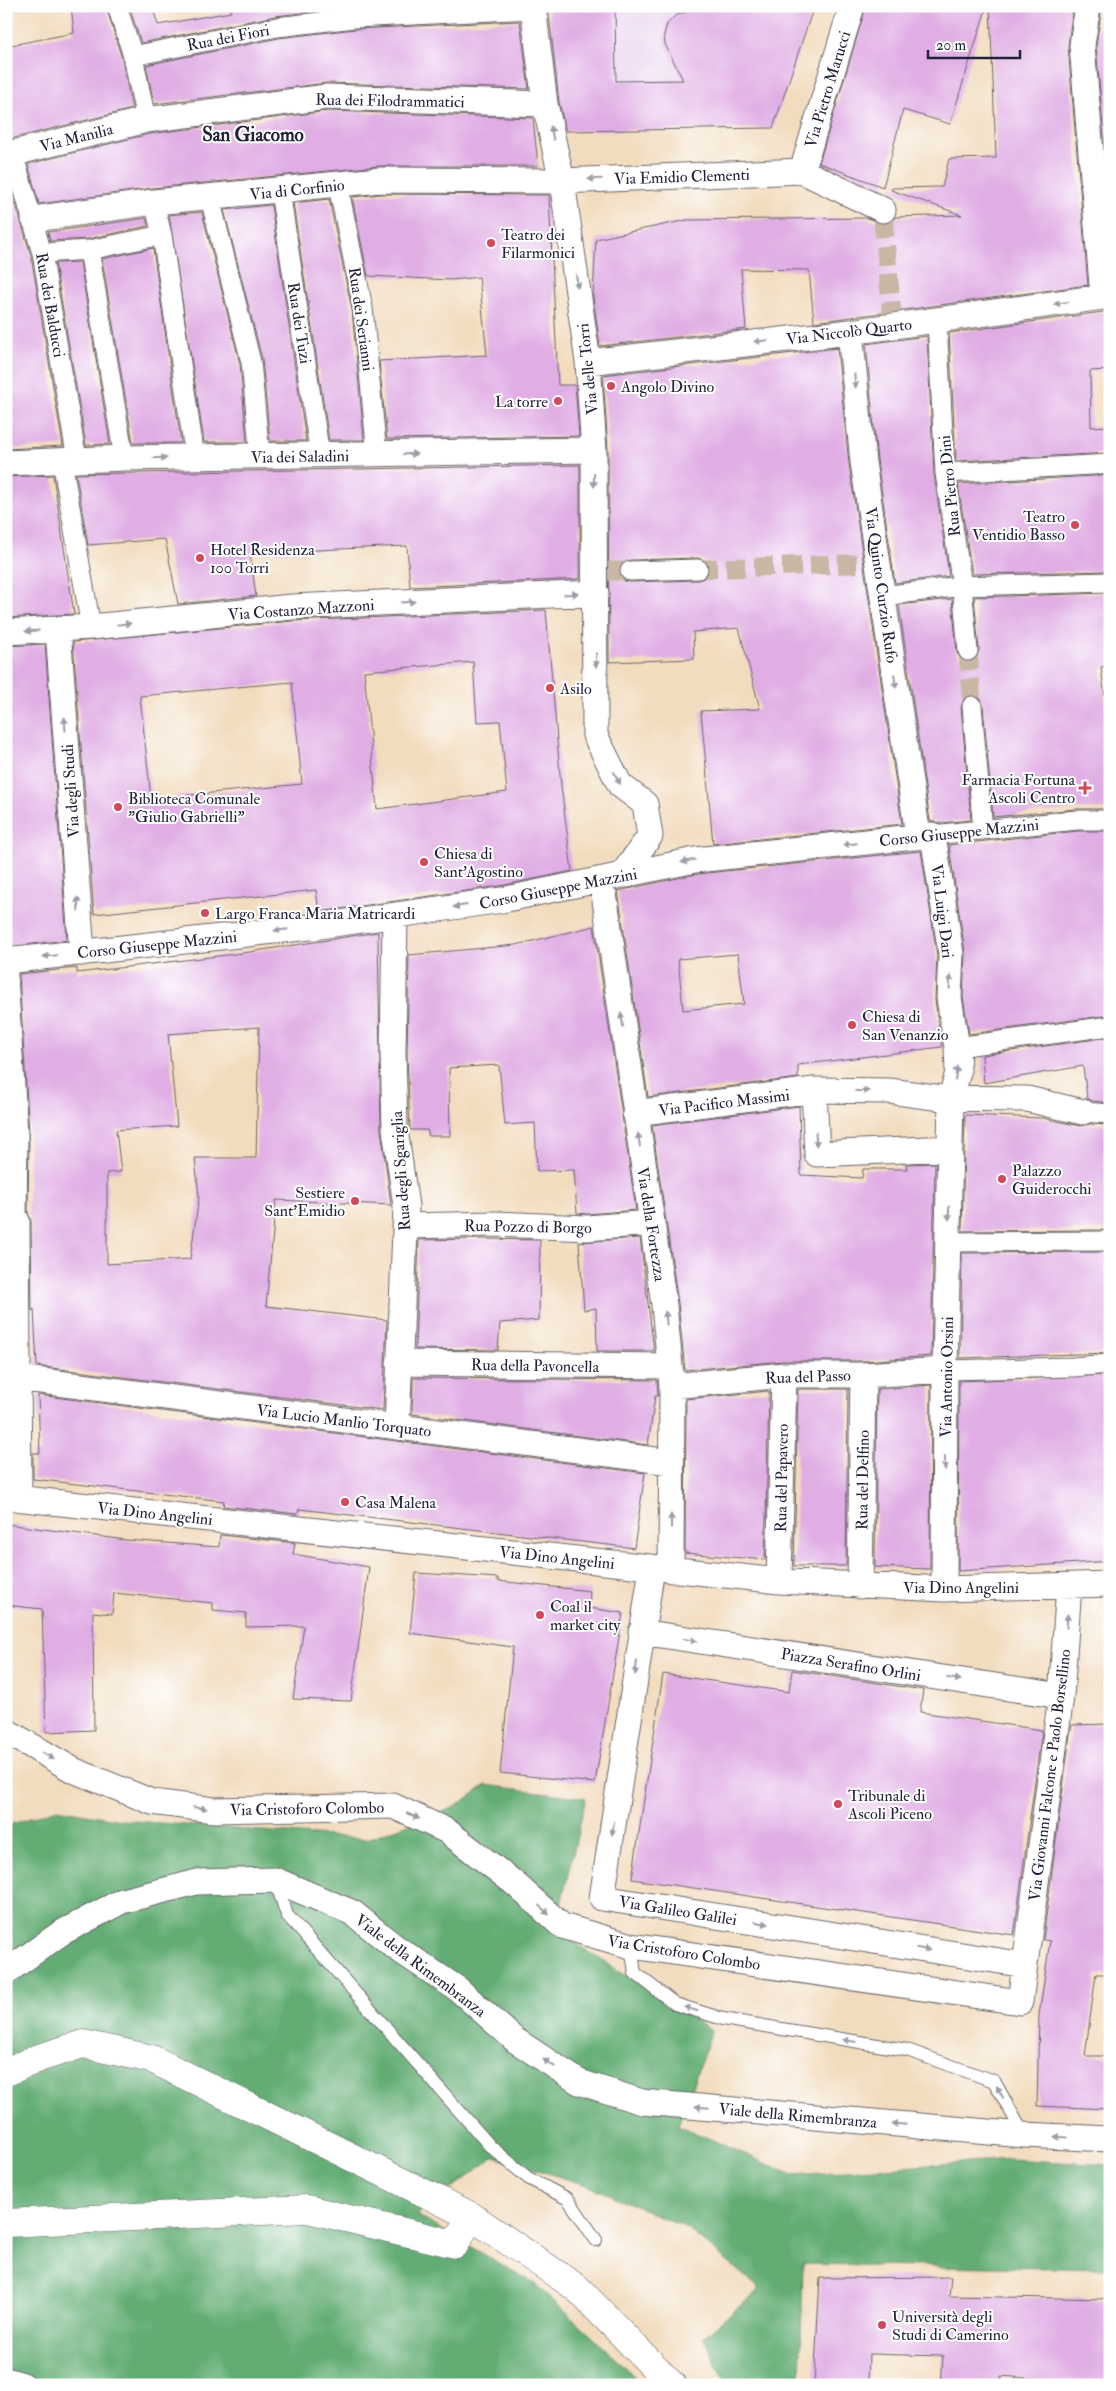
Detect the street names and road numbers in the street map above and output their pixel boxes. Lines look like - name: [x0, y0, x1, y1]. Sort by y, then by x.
- street label: Rua dei Fiori: [185, 20, 271, 56]
- street label: Via Pietro Marucci: [801, 28, 855, 150]
- street label: Rua dei Filodrammatici: [315, 90, 465, 112]
- street label: Via Manilia: [37, 119, 115, 157]
- street label: Via Emidio Clementi: [614, 165, 750, 189]
- street label: Via di Corfinio: [249, 175, 346, 205]
- street label: Rua dei Balducci: [31, 251, 69, 359]
- street label: Rua dei Serianni: [344, 266, 378, 372]
- street label: Rua dei Tuzi: [283, 281, 315, 365]
- street label: Via Niccolò Quarto: [785, 314, 913, 350]
- street label: Via delle Torri: [573, 322, 603, 416]
- street label: Rua Pietro Dini: [935, 434, 965, 537]
- street label: Via dei Saladini: [251, 446, 349, 468]
- street label: Via Quinto Curzio Rufo: [860, 506, 902, 665]
- street label: Via Costanzo Mazzoni: [227, 595, 375, 625]
- street label: Via degli Studi: [58, 743, 84, 839]
- street label: Corso Giuseppe Mazzini: [878, 815, 1040, 852]
- street label: Via Luigi Dari: [926, 863, 958, 959]
- street label: Corso Giuseppe Mazzini: [478, 864, 639, 915]
- street label: Corso Giuseppe Mazzini: [76, 927, 238, 964]
- street label: Via Pacifico Massimi: [657, 1085, 791, 1121]
- street label: Rua degli Sgariglia: [387, 1110, 415, 1232]
- street label: Via della Fortezza: [632, 1166, 670, 1283]
- street label: Rua Pozzo di Borgo: [464, 1216, 592, 1238]
- street label: Via Antonio Orsini: [936, 1316, 958, 1438]
- street label: Rua della Pavoncella: [471, 1355, 600, 1377]
- street label: Rua del Passo: [765, 1365, 852, 1388]
- street label: Via Lucio Manlio Torquato: [255, 1400, 433, 1442]
- street label: Rua del Papavero: [771, 1423, 794, 1532]
- street label: Rua del Delfino: [852, 1430, 874, 1530]
- street label: Via Dino Angelini: [96, 1498, 214, 1530]
- street label: Via Dino Angelini: [498, 1542, 616, 1574]
- street label: Via Dino Angelini: [903, 1578, 1019, 1598]
- street label: Piazza Serafino Orlini: [779, 1644, 922, 1686]
- street label: Via Giovanni Falcone e Paolo Borsellino: [1025, 1648, 1075, 1902]
- street label: Via Cristoforo Colombo: [230, 1798, 385, 1820]
- street label: Via Galileo Galilei: [618, 1892, 738, 1930]
- street label: Viale della Rimembranza: [351, 1910, 490, 2022]
- street label: Via Cristoforo Colombo: [606, 1931, 762, 1975]
- street label: Viale della Rimembranza: [718, 2099, 878, 2133]

